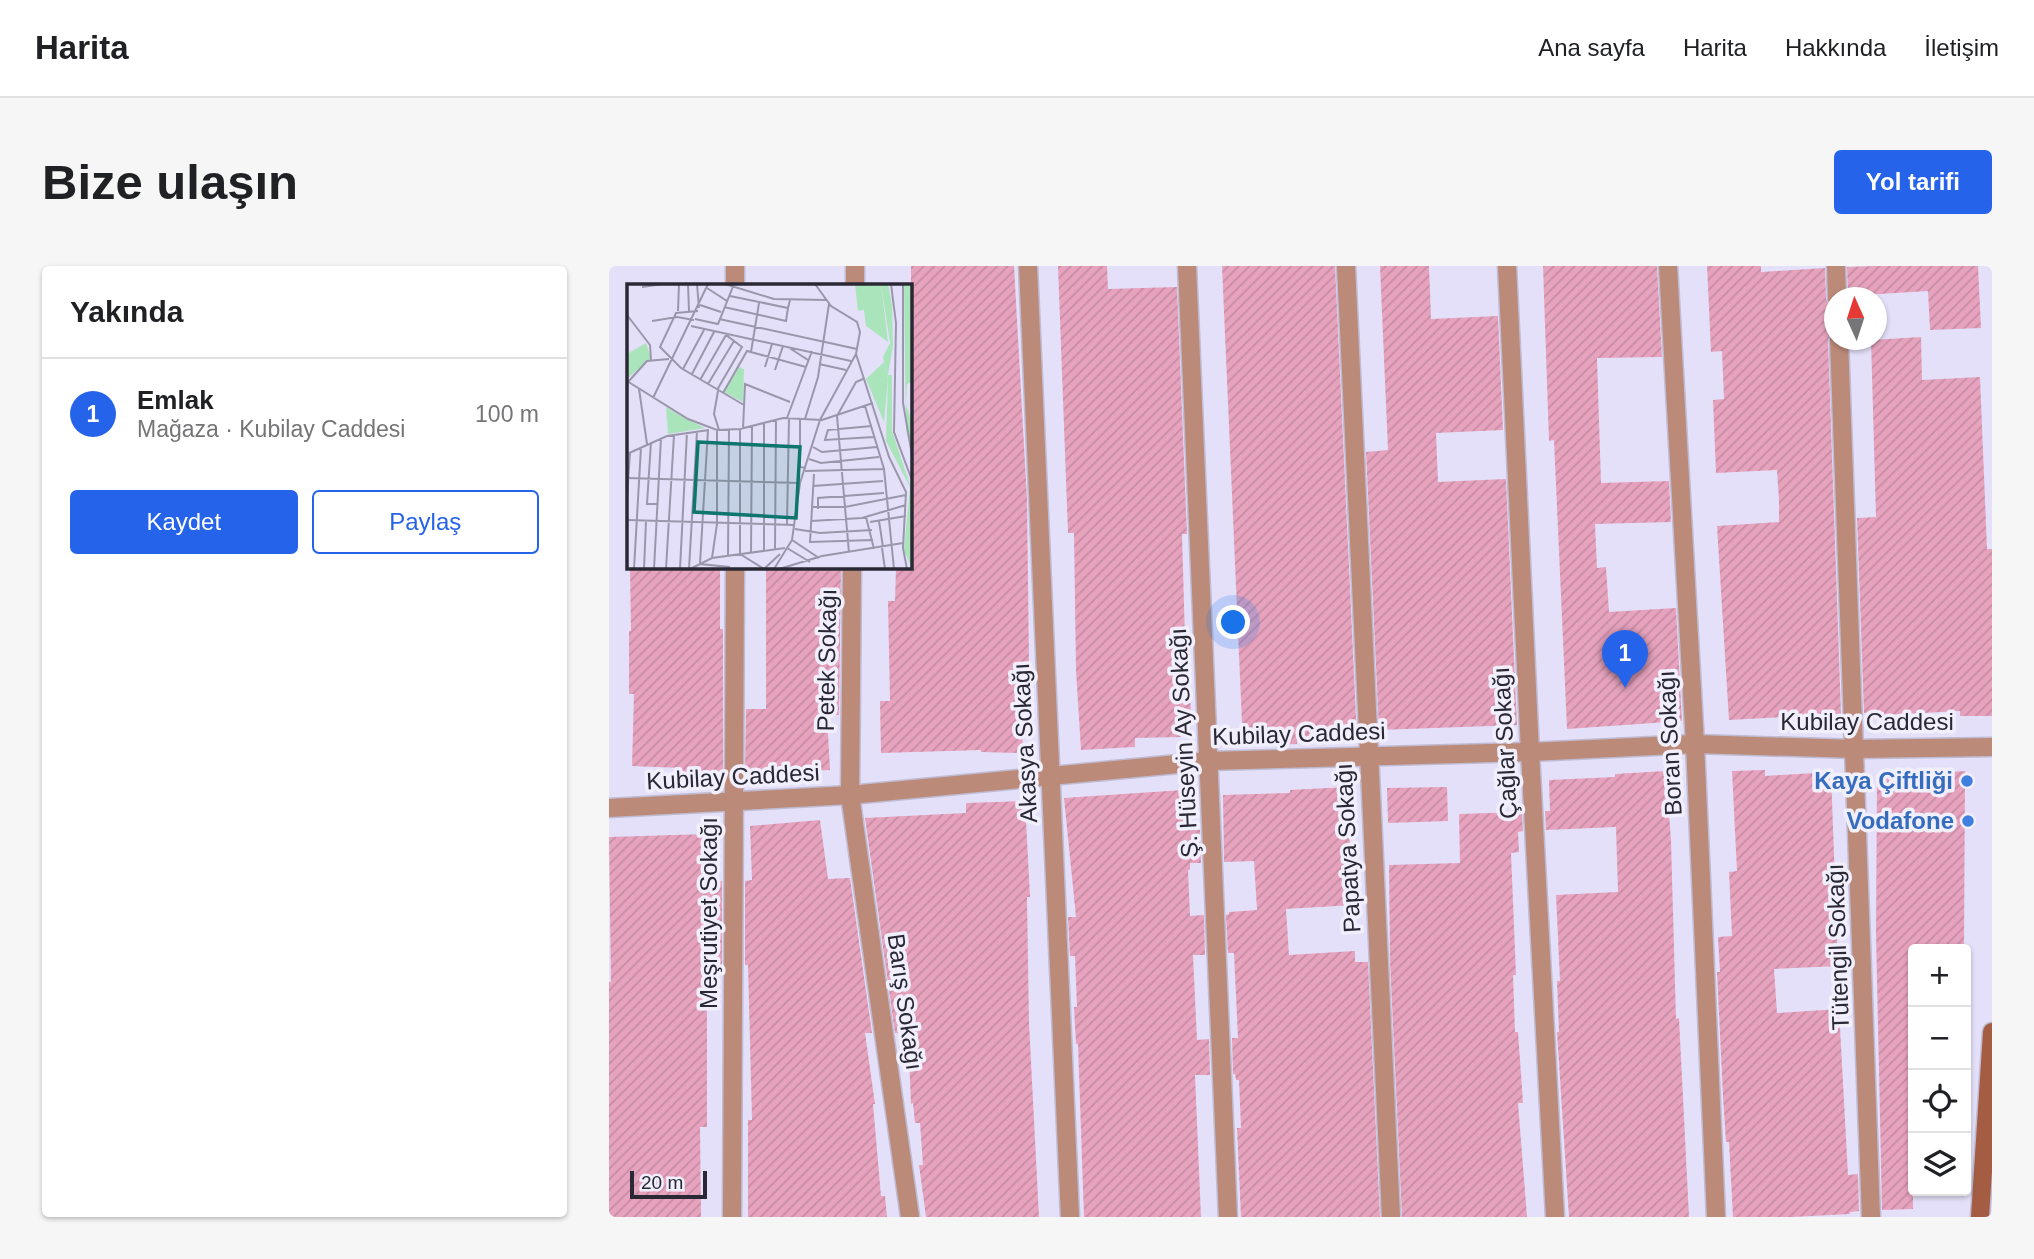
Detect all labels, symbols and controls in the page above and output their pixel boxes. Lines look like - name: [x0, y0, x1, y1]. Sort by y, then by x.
- text: Harita: [35, 29, 129, 66]
- text: Ana sayfa: [1538, 34, 1645, 61]
- text: Harita: [1683, 34, 1747, 61]
- text: Hakkında: [1785, 34, 1886, 61]
- text: İletişim: [1924, 34, 1999, 61]
- button: Yol tarifi: [1834, 150, 1992, 214]
- text: Bize ulaşın: [42, 155, 298, 209]
- inset map: [627, 284, 912, 569]
- north arrow: [1824, 287, 1887, 350]
- text: Yakında: [70, 295, 183, 328]
- text: Emlak: [137, 385, 214, 415]
- text: 1: [87, 401, 99, 427]
- text: 100 m: [475, 401, 539, 427]
- text: Mağaza · Kubilay Caddesi: [137, 416, 405, 442]
- button: Kaydet: [70, 490, 298, 554]
- button: Paylaş: [312, 490, 539, 554]
- street label: Petek Sokağı: [812, 588, 841, 732]
- your location: [1216, 605, 1250, 639]
- street label: Ş. Hüseyin Ay Sokağı: [1164, 627, 1203, 859]
- pin: 1: [1602, 630, 1648, 688]
- street label: Akasya Sokağı: [1007, 662, 1042, 824]
- street label: Çağlar Sokağı: [1487, 666, 1522, 820]
- street label: Boran Sokağı: [1652, 670, 1687, 816]
- street label: Kubilay Caddesi: [1780, 708, 1954, 735]
- street label: Kubilay Caddesi: [1212, 717, 1386, 750]
- street label: Kubilay Caddesi: [646, 758, 820, 795]
- street label: Papatya Sokağı: [1330, 763, 1365, 933]
- place label: Kaya Çiftliği: [1814, 767, 1953, 794]
- marker: Kaya Çiftliği: [1959, 773, 1975, 789]
- place label: Vodafone: [1846, 807, 1954, 834]
- marker: Vodafone: [1960, 813, 1976, 829]
- street label: Meşrutiyet Sokağı: [695, 817, 722, 1009]
- street label: Tütengil Sokağı: [1821, 863, 1854, 1031]
- street label: Barış Sokağı: [883, 932, 928, 1072]
- map controls: [1908, 944, 1971, 1196]
- button: +: [1908, 944, 1971, 1007]
- button: −: [1908, 1007, 1971, 1070]
- button: locate: [1908, 1070, 1971, 1133]
- button: layers: [1908, 1133, 1971, 1196]
- scale bar: [630, 1168, 707, 1200]
- text: 20 m: [641, 1172, 683, 1193]

